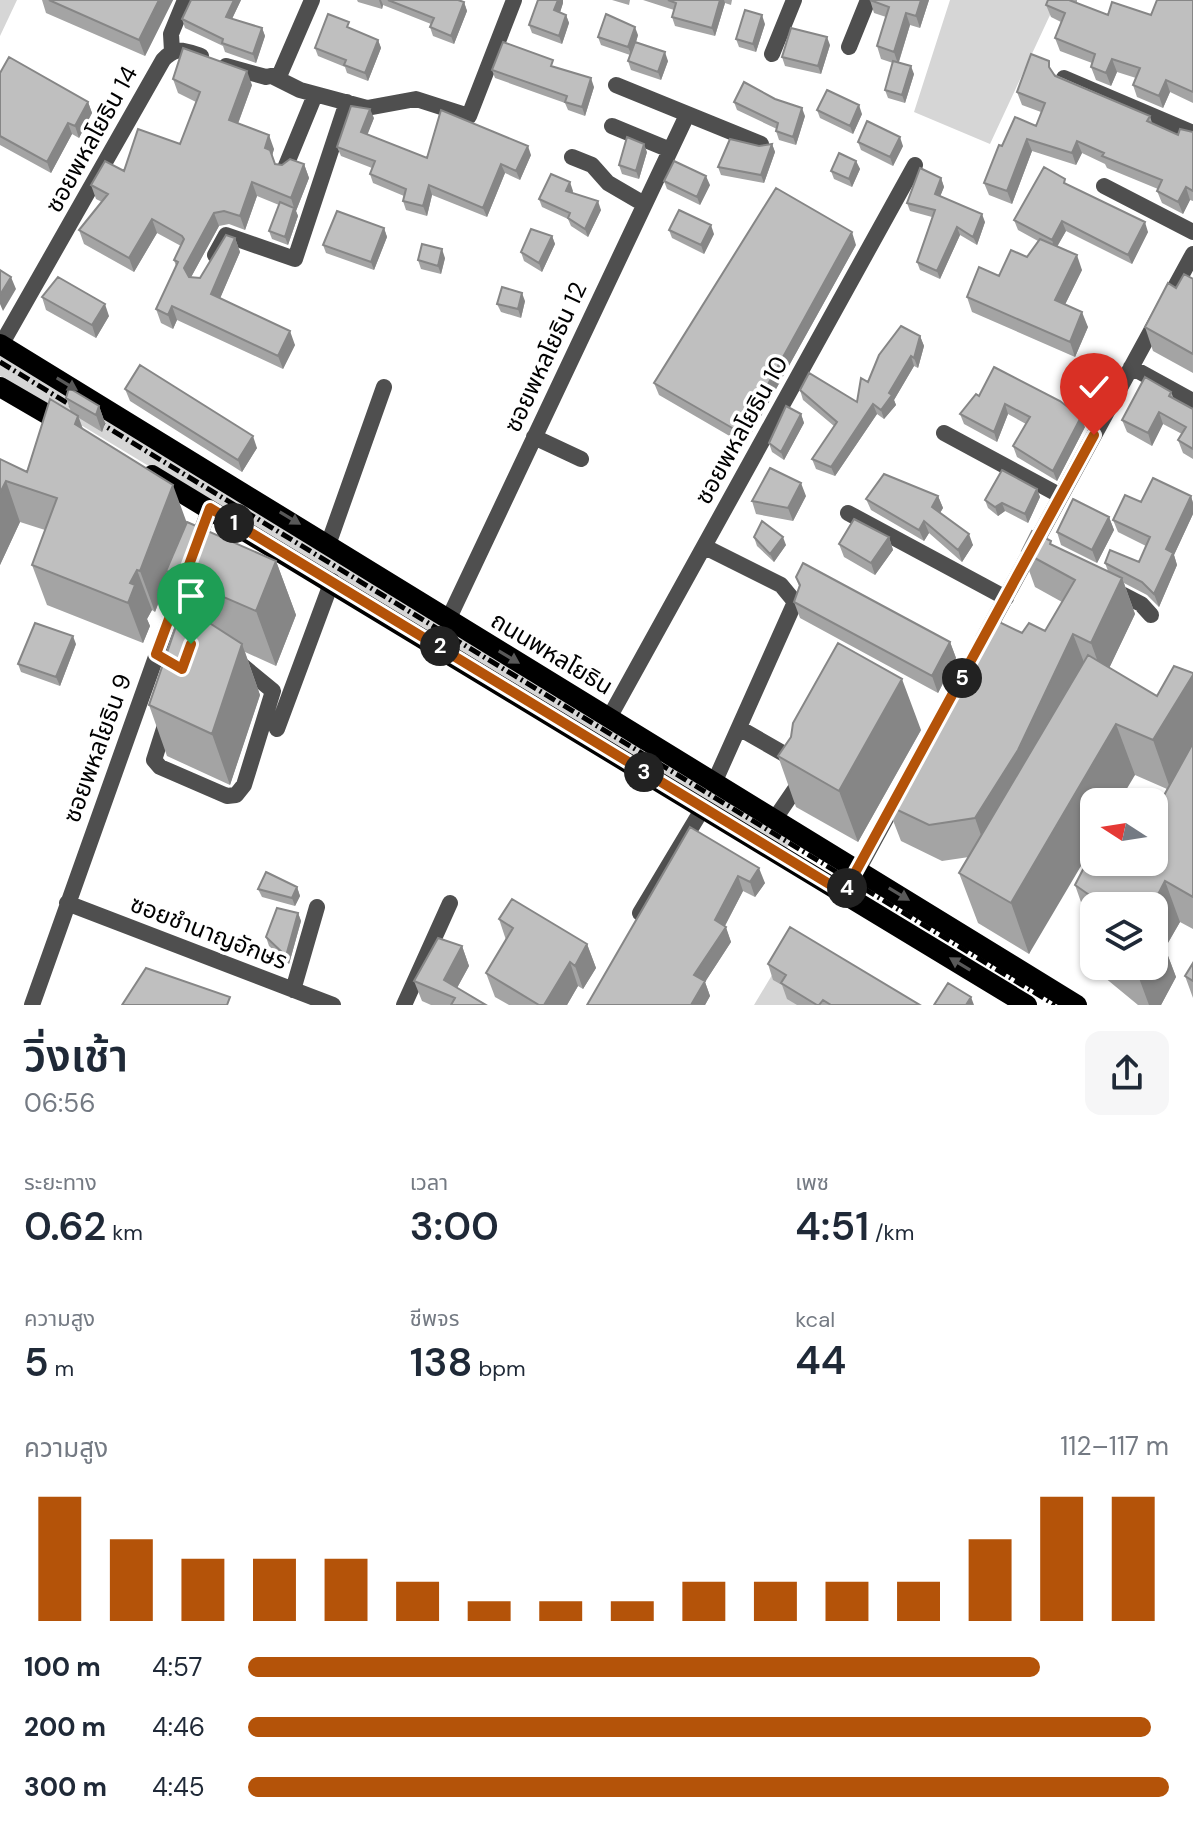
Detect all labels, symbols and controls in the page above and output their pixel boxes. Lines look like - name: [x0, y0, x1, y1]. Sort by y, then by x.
- street label: ซอยพหลโยธิน 14: [38, 60, 144, 218]
- street label: ซอยพหลโยธิน 12: [497, 277, 593, 437]
- street label: ซอยพหลโยธิน 10: [687, 350, 795, 510]
- pin: [1060, 353, 1128, 435]
- icon: check: [1072, 365, 1116, 409]
- one-way arrow: [56, 377, 78, 391]
- pin: 1: [214, 503, 254, 543]
- text: 1: [230, 508, 238, 537]
- one-way arrow: [279, 511, 301, 525]
- pin: [157, 562, 225, 644]
- icon: arrive: [169, 574, 213, 618]
- street label: ถนนพหลโยธิน: [485, 604, 619, 702]
- pin: 2: [420, 626, 460, 666]
- text: 2: [434, 631, 446, 660]
- one-way arrow: [498, 650, 520, 664]
- pin: 5: [942, 658, 982, 698]
- text: 5: [955, 663, 969, 692]
- street label: ซอยพหลโยธิน 9: [56, 669, 138, 827]
- pin: 3: [624, 752, 664, 792]
- text: 3: [637, 757, 651, 786]
- north arrow: [1080, 788, 1168, 876]
- map controls: [1080, 788, 1168, 980]
- pin: 4: [827, 868, 867, 908]
- text: 4: [840, 873, 854, 902]
- one-way arrow: [888, 887, 910, 901]
- street label: ซอยชำนาญอักษร: [126, 888, 292, 976]
- button: layers: [1080, 892, 1168, 980]
- one-way arrow: [949, 958, 971, 972]
- text: วิ่งเช้า: [24, 1027, 128, 1085]
- button: share: [1085, 1031, 1169, 1115]
- text: 06:56: [24, 1086, 96, 1120]
- text: ระยะทาง: [24, 1168, 97, 1197]
- text: เวลา: [410, 1168, 448, 1197]
- text: เพซ: [795, 1168, 829, 1197]
- text: 0.62: [24, 1200, 106, 1252]
- text: 3:00: [410, 1200, 499, 1252]
- text: 4:51: [795, 1200, 869, 1252]
- text: km: [106, 1218, 143, 1247]
- text: /km: [869, 1218, 914, 1247]
- text: ความสูง: [24, 1304, 95, 1333]
- text: ชีพจร: [410, 1304, 460, 1333]
- text: kcal: [795, 1305, 835, 1334]
- text: 44: [795, 1334, 846, 1386]
- text: 5: [24, 1336, 49, 1388]
- text: 138: [410, 1336, 473, 1388]
- text: m: [49, 1354, 74, 1383]
- text: bpm: [473, 1354, 526, 1383]
- text: 112–117 m: [1060, 1429, 1169, 1463]
- text: ความสูง: [24, 1431, 108, 1465]
- text: 100 m: [24, 1650, 101, 1684]
- text: 4:57: [152, 1650, 202, 1684]
- text: 200 m: [24, 1710, 106, 1744]
- text: 4:46: [152, 1710, 205, 1744]
- text: 300 m: [24, 1770, 107, 1804]
- text: 4:45: [152, 1770, 205, 1804]

